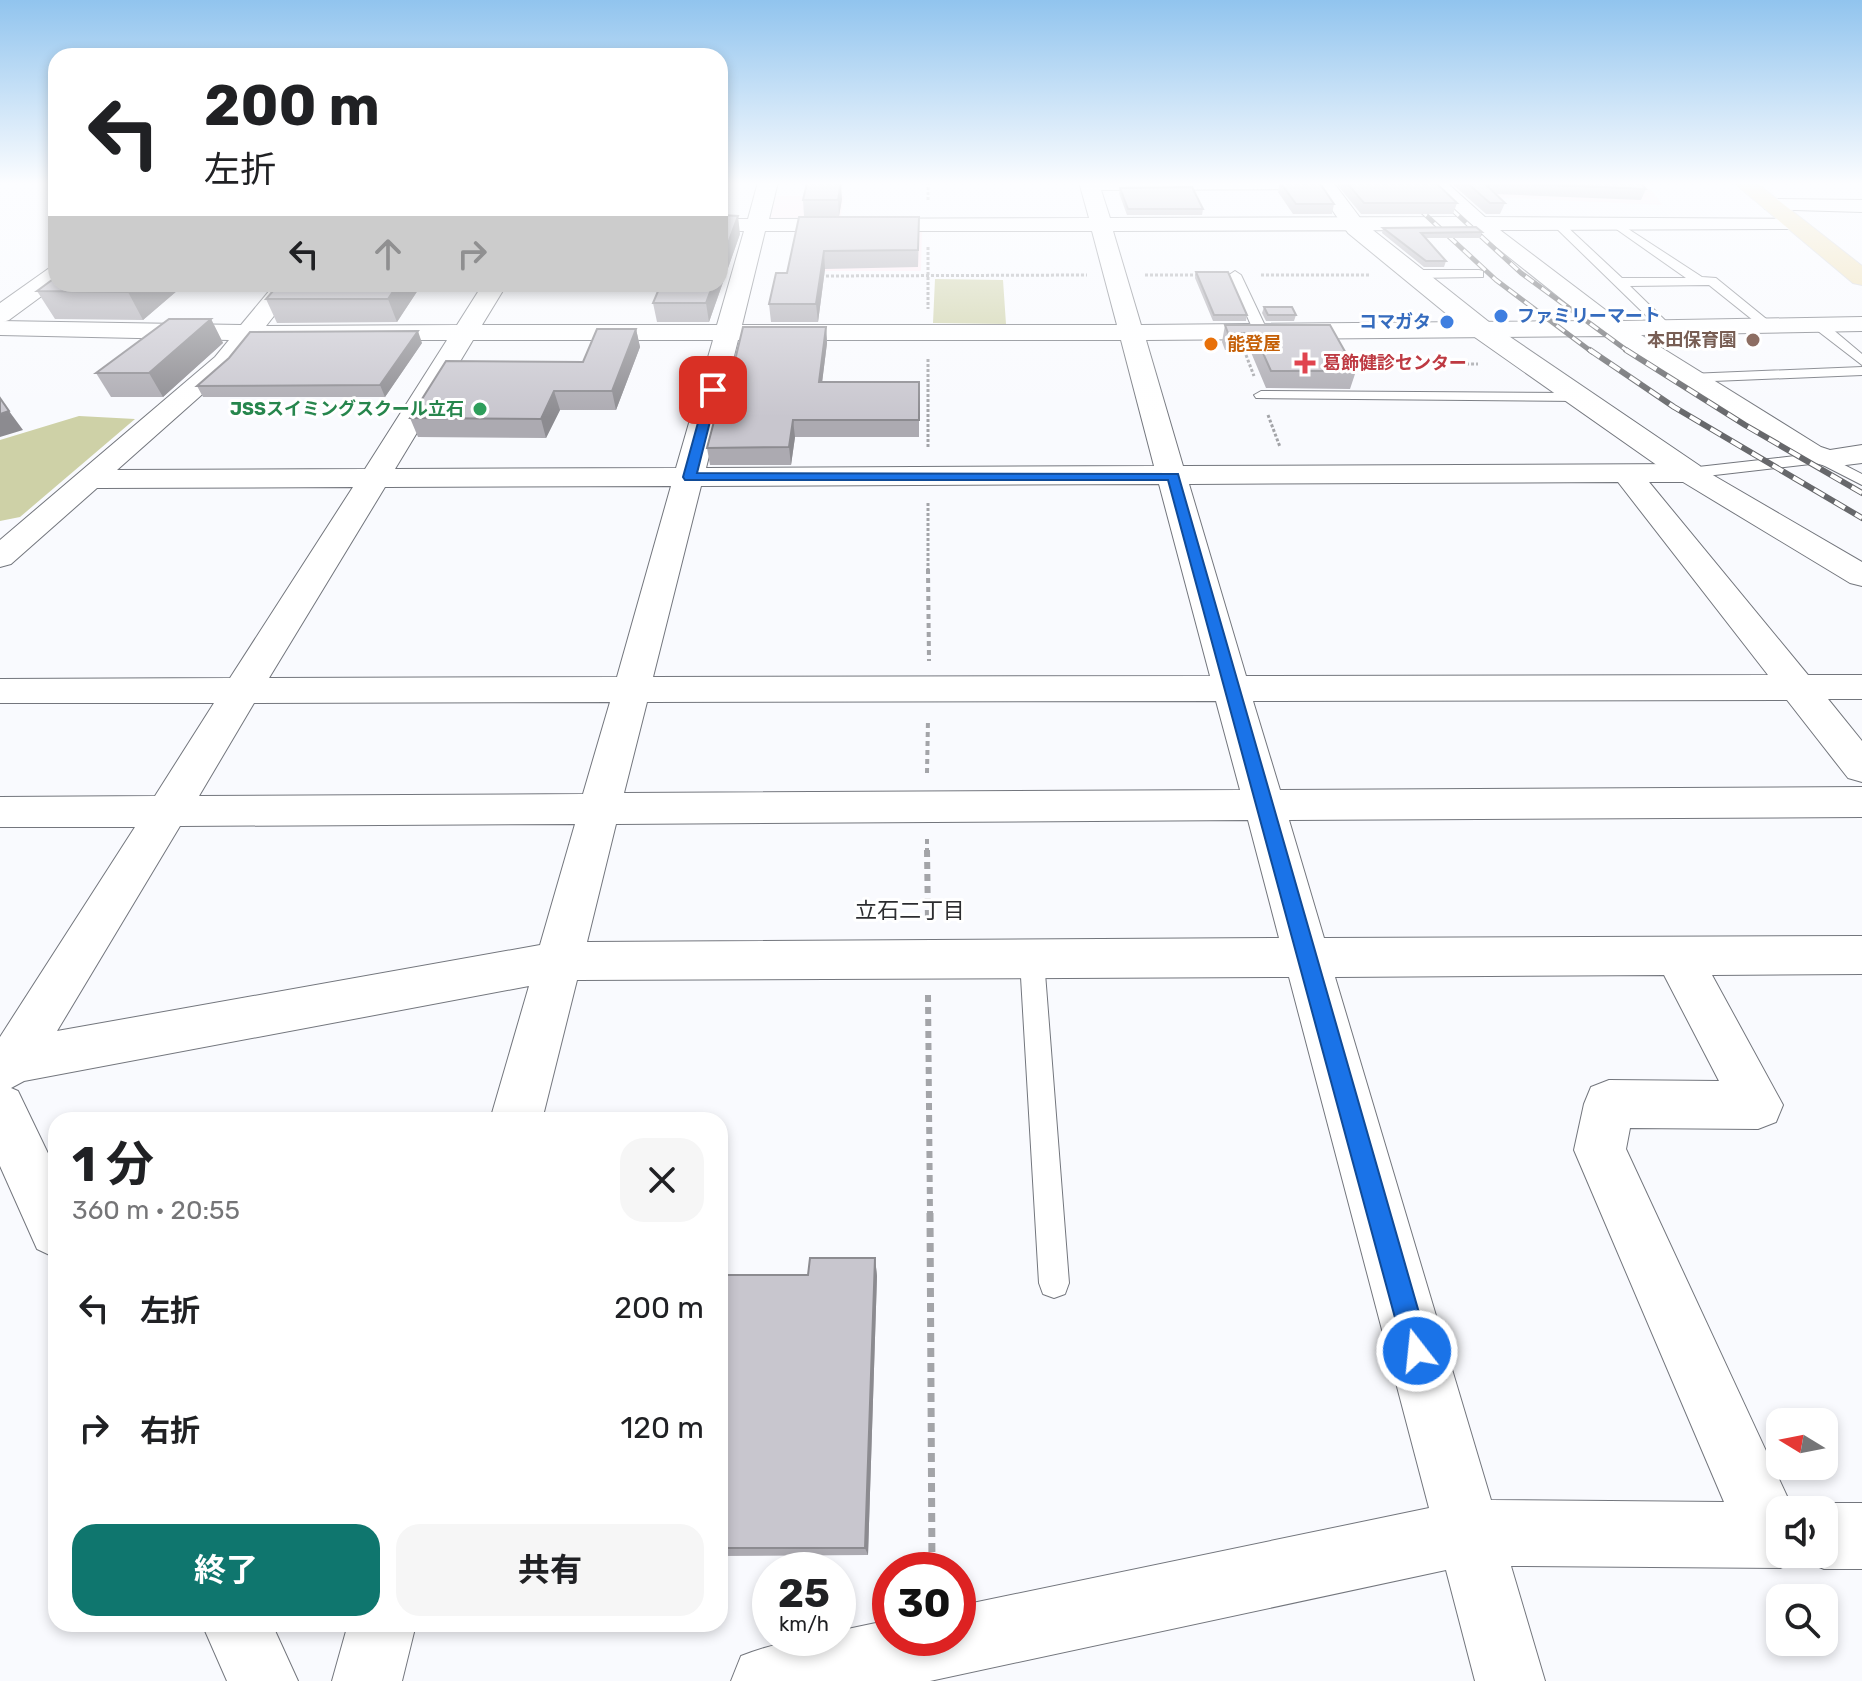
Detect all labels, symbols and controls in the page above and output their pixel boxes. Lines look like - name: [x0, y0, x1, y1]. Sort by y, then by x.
- text: 200 m: [204, 73, 380, 139]
- icon: left: [72, 80, 176, 184]
- text: 左折: [204, 148, 276, 191]
- icon: left: [282, 232, 326, 276]
- icon: ahead: [366, 232, 410, 276]
- icon: right: [450, 232, 494, 276]
- place label: ファミリーマート: [1517, 305, 1661, 327]
- marker: ファミリーマート: [1492, 307, 1510, 325]
- place label: コマガタ: [1359, 311, 1431, 333]
- marker: コマガタ: [1438, 313, 1456, 331]
- place label: 本田保育園: [1647, 329, 1737, 351]
- marker: 本田保育園: [1744, 331, 1762, 349]
- place label: 能登屋: [1227, 333, 1281, 355]
- marker: 能登屋: [1202, 335, 1220, 353]
- marker: 葛飾健診センター: [1294, 352, 1316, 374]
- place label: 葛飾健診センター: [1323, 352, 1467, 374]
- pin: [679, 356, 747, 424]
- icon: arrive: [691, 368, 735, 412]
- place label: JSSスイミングスクール立石: [230, 398, 464, 420]
- marker: JSSスイミングスクール立石: [471, 400, 489, 418]
- district label: 立石二丁目: [855, 897, 965, 924]
- text: 1 分: [72, 1136, 154, 1193]
- button: close: [620, 1138, 704, 1222]
- text: 360 m · 20:55: [72, 1195, 240, 1226]
- icon: left: [72, 1286, 116, 1330]
- text: 200 m: [614, 1290, 704, 1326]
- text: 左折: [140, 1293, 200, 1329]
- position arrow: [1375, 1309, 1459, 1393]
- icon: right: [72, 1406, 116, 1450]
- north arrow: [1766, 1408, 1838, 1480]
- map controls: [1766, 1408, 1838, 1656]
- text: 120 m: [620, 1410, 704, 1446]
- text: 右折: [140, 1413, 200, 1449]
- button: sound: [1766, 1496, 1838, 1568]
- button: 終了: [72, 1524, 380, 1616]
- button: 共有: [396, 1524, 704, 1616]
- speed limit sign: 30: [872, 1552, 976, 1656]
- text: 25: [778, 1570, 830, 1617]
- button: search: [1766, 1584, 1838, 1656]
- text: km/h: [779, 1612, 829, 1636]

